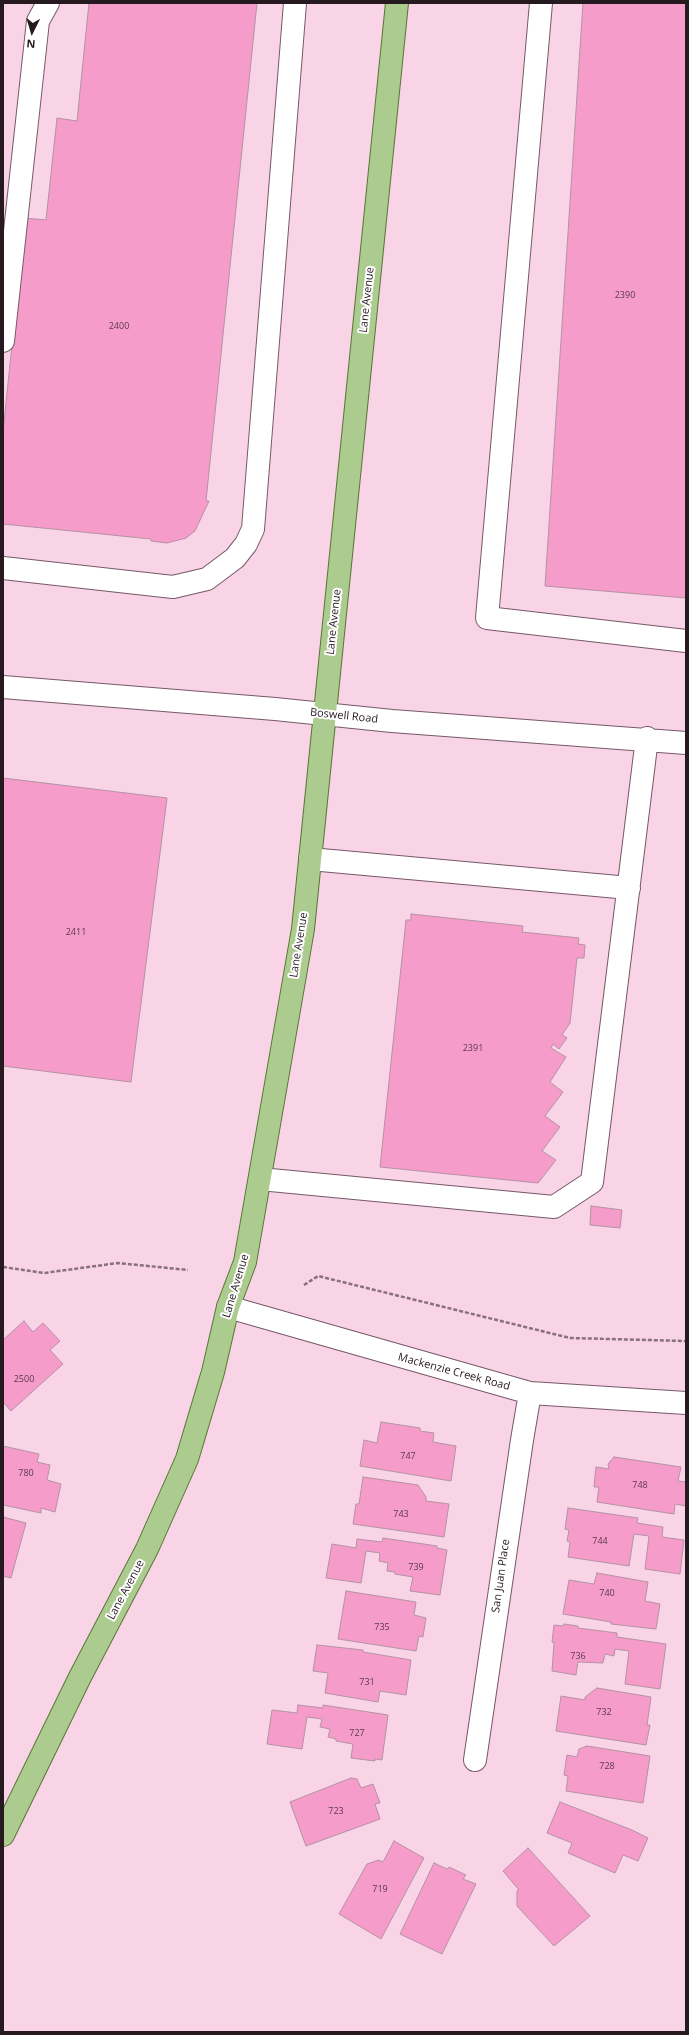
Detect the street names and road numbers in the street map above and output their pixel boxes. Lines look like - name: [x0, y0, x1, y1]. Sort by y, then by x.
- street label: Lane Avenue: [357, 267, 377, 333]
- street label: Lane Avenue: [324, 589, 344, 655]
- street label: Boswell Road: [309, 706, 379, 726]
- street label: Lane Avenue: [287, 911, 311, 979]
- street label: Lane Avenue: [220, 1253, 252, 1319]
- street label: Mackenzie Creek Road: [396, 1351, 512, 1393]
- street label: San Juan Place: [489, 1538, 513, 1614]
- street label: Lane Avenue: [105, 1558, 147, 1622]

